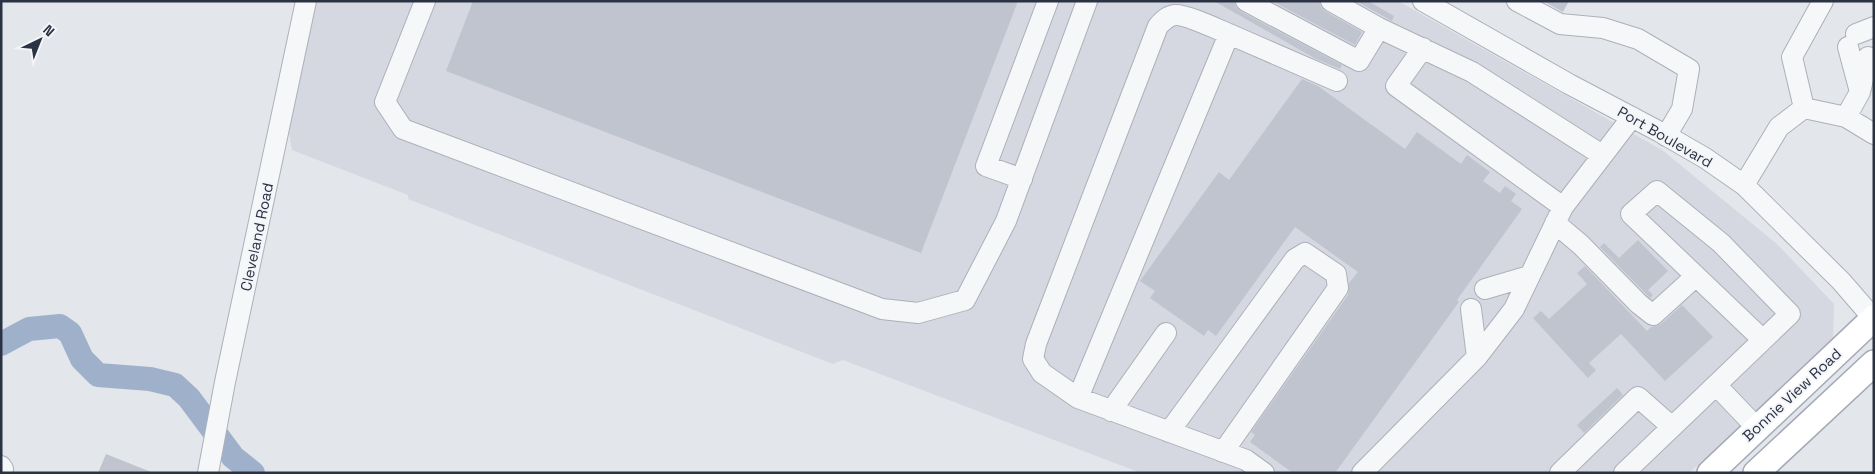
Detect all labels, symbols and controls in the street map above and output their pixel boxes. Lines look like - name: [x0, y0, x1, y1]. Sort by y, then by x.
- north arrow: [15, 15, 65, 65]
- text: N: [39, 21, 58, 40]
- street label: Port Boulevard: [1614, 102, 1716, 171]
- street label: Cleveland Road: [236, 181, 277, 293]
- street label: Bonnie View Road: [1738, 344, 1845, 445]

